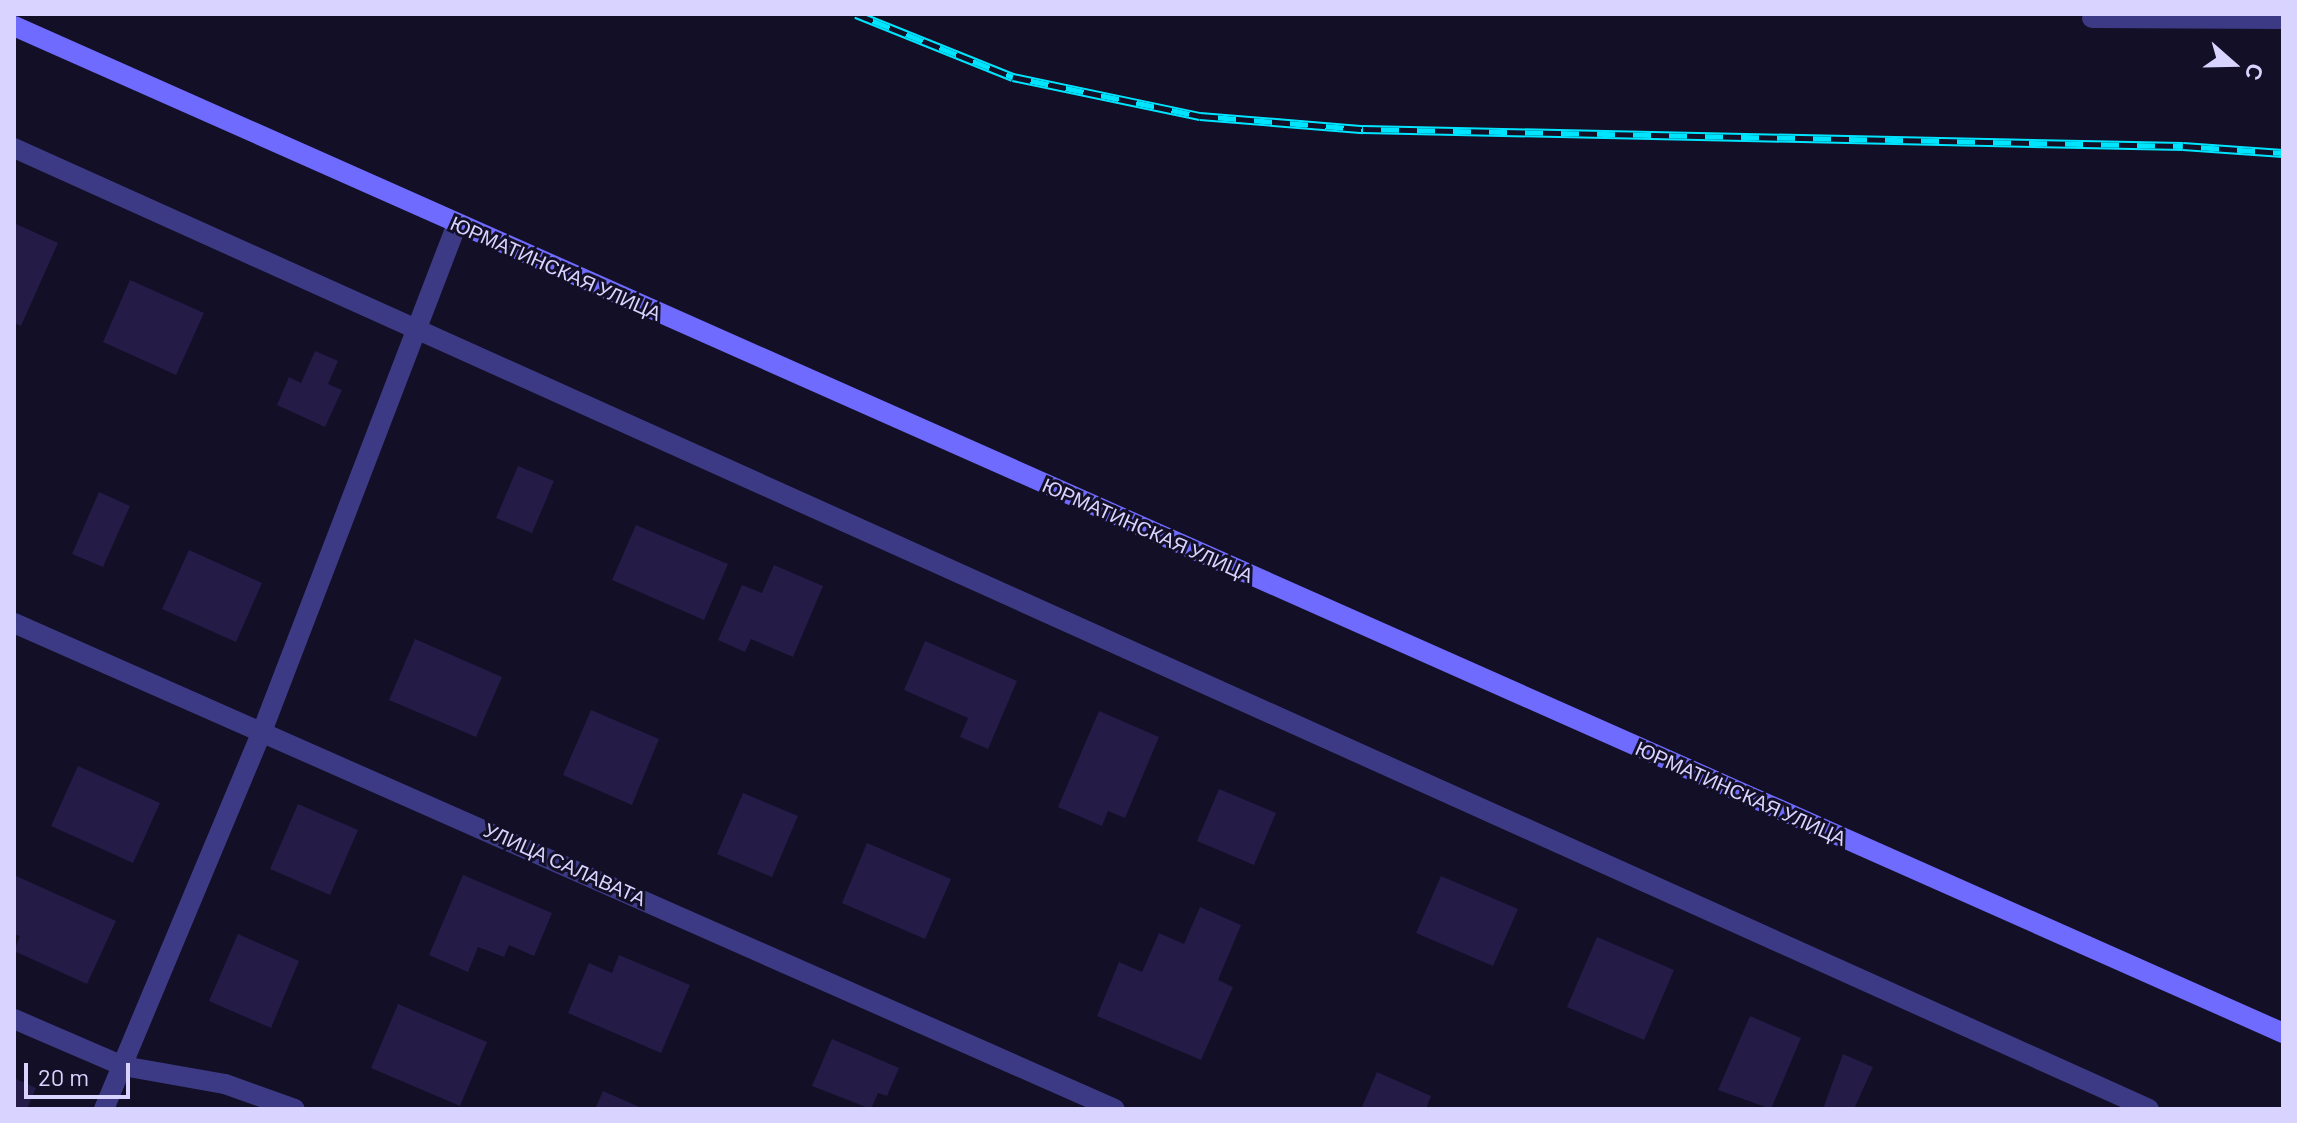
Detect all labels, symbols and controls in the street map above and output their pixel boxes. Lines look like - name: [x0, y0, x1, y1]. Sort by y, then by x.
- north arrow: [2193, 24, 2273, 104]
- text: С: [2241, 60, 2270, 84]
- street label: ЮРМАТИНСКАЯ УЛИЦА: [447, 211, 665, 325]
- street label: ЮРМАТИНСКАЯ УЛИЦА: [1039, 473, 1257, 587]
- street label: ЮРМАТИНСКАЯ УЛИЦА: [1632, 736, 1850, 850]
- street label: УЛИЦА САЛАВАТА: [480, 817, 650, 911]
- scale bar: [28, 1047, 134, 1097]
- text: 20 m: [38, 1062, 89, 1091]

